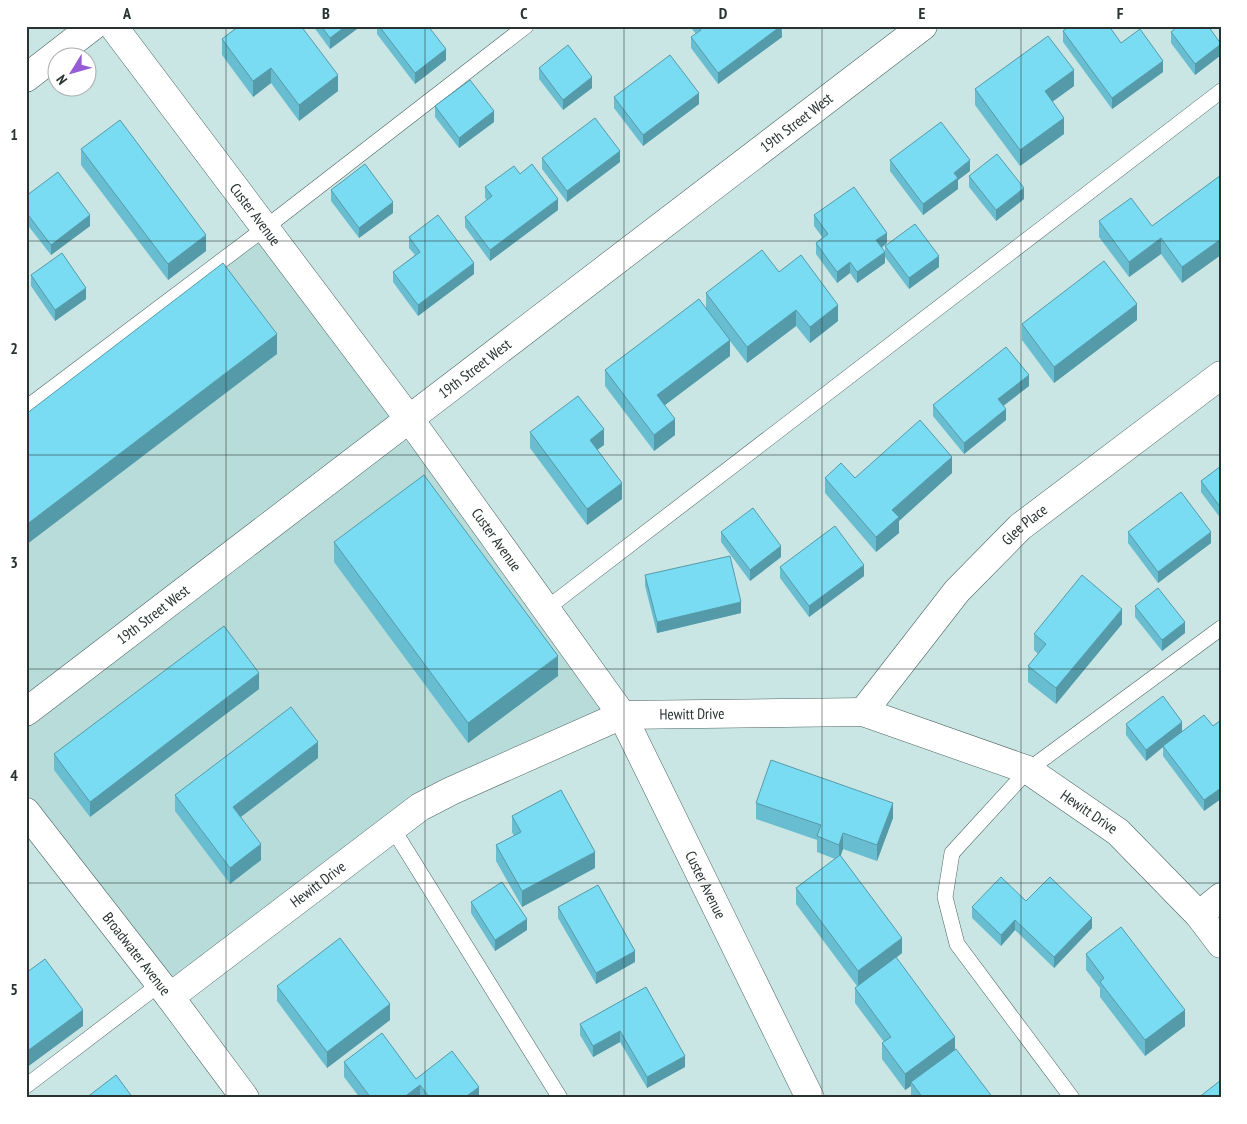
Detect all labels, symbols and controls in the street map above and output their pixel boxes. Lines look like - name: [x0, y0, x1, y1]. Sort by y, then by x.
- text: A: [122, 3, 132, 23]
- text: B: [322, 3, 330, 23]
- text: C: [520, 3, 528, 23]
- text: D: [719, 3, 728, 23]
- text: E: [919, 3, 926, 23]
- text: F: [1117, 3, 1124, 23]
- north arrow: [48, 48, 98, 98]
- text: N: [52, 71, 71, 88]
- street label: 19th Street West: [756, 89, 836, 156]
- text: 1: [10, 124, 18, 144]
- street label: Custer Avenue: [226, 179, 285, 249]
- street label: 19th Street West: [434, 335, 515, 402]
- text: 2: [10, 338, 18, 358]
- street label: Glee Place: [997, 500, 1051, 549]
- street label: Custer Avenue: [468, 504, 526, 575]
- text: 3: [10, 552, 18, 572]
- street label: 19th Street West: [113, 581, 193, 648]
- street label: Hewitt Drive: [659, 704, 725, 724]
- text: 4: [10, 765, 18, 785]
- street label: Hewitt Drive: [1057, 785, 1121, 838]
- street label: Custer Avenue: [681, 848, 731, 922]
- street label: Hewitt Drive: [286, 857, 349, 911]
- street label: Broadwater Avenue: [99, 908, 175, 999]
- text: 5: [10, 979, 18, 999]

